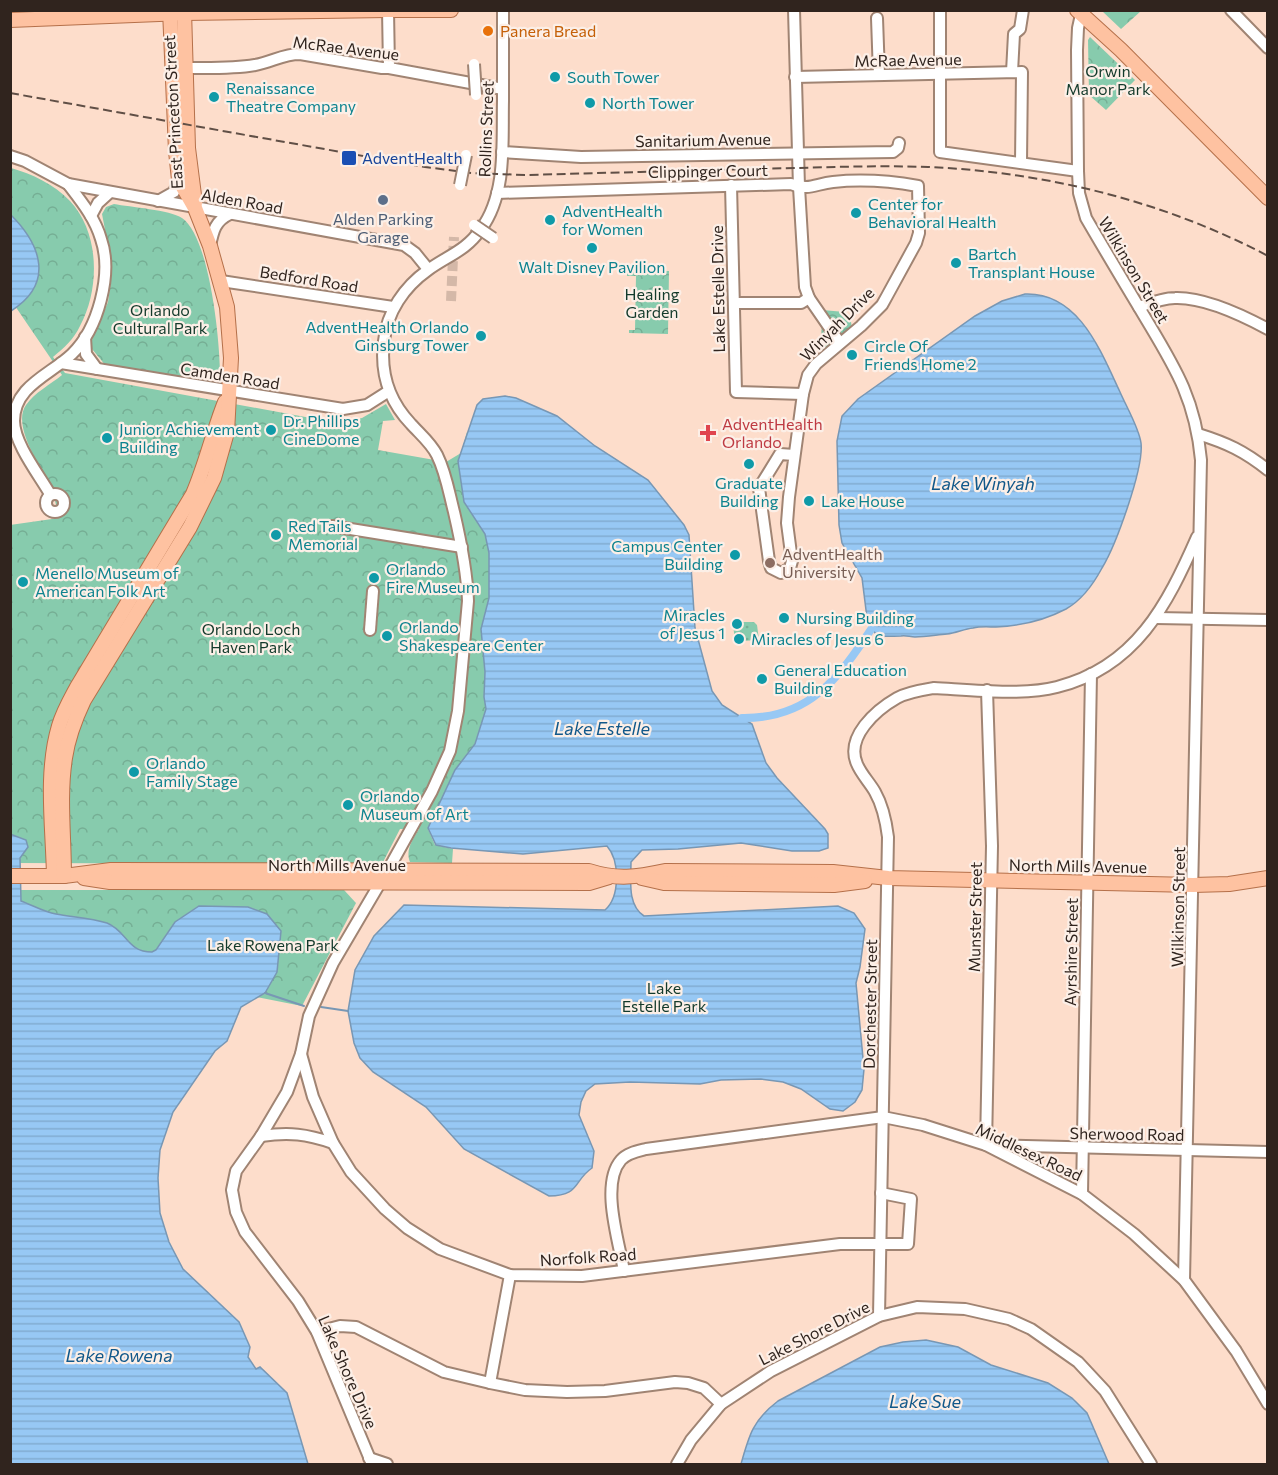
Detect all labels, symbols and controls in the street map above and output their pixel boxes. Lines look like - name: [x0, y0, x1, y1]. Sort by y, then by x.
- place label: Panera Bread: [500, 21, 596, 40]
- marker: Panera Bread: [481, 24, 495, 38]
- street label: McRae Avenue: [292, 32, 400, 63]
- street label: East Princeton Street: [159, 34, 186, 189]
- street label: McRae Avenue: [854, 49, 962, 70]
- park label: Orwin Manor Park: [1065, 61, 1151, 98]
- place label: South Tower: [567, 67, 660, 86]
- marker: South Tower: [548, 70, 562, 84]
- place label: Renaissance Theatre Company: [226, 78, 356, 115]
- street label: Rollins Street: [474, 80, 497, 178]
- marker: Renaissance Theatre Company: [207, 90, 221, 104]
- place label: North Tower: [602, 93, 695, 112]
- marker: North Tower: [583, 96, 597, 110]
- street label: Sanitarium Avenue: [635, 129, 771, 150]
- place label: AdventHealth: [362, 148, 463, 167]
- marker: AdventHealth: [340, 149, 358, 167]
- street label: Clippinger Court: [648, 160, 769, 181]
- street label: Alden Road: [200, 184, 284, 217]
- marker: Alden Parking Garage: [376, 193, 390, 207]
- place label: Center for Behavioral Health: [868, 194, 996, 231]
- place label: AdventHealth for Women: [562, 201, 663, 238]
- marker: Center for Behavioral Health: [849, 206, 863, 220]
- place label: Alden Parking Garage: [333, 209, 434, 246]
- marker: AdventHealth for Women: [543, 213, 557, 227]
- street label: Wilkinson Street: [1095, 213, 1174, 327]
- street label: Lake Estelle Drive: [707, 225, 728, 353]
- marker: Walt Disney Pavilion: [585, 241, 599, 255]
- place label: Bartch Transplant House: [968, 244, 1095, 281]
- marker: Bartch Transplant House: [949, 256, 963, 270]
- place label: Walt Disney Pavilion: [519, 257, 665, 276]
- street label: Bedford Road: [259, 261, 360, 296]
- street label: Winyah Drive: [796, 283, 878, 365]
- park label: Healing Garden: [625, 284, 680, 321]
- park label: Orlando Cultural Park: [113, 300, 208, 337]
- place label: AdventHealth Orlando Ginsburg Tower: [305, 317, 470, 354]
- marker: AdventHealth Orlando Ginsburg Tower: [474, 329, 488, 343]
- place label: Circle Of Friends Home 2: [864, 336, 977, 373]
- marker: Circle Of Friends Home 2: [845, 348, 859, 362]
- street label: Camden Road: [179, 358, 281, 393]
- place label: Dr. Phillips CineDome: [283, 411, 359, 448]
- place label: AdventHealth Orlando: [722, 414, 823, 451]
- place label: Junior Achievement Building: [119, 419, 260, 456]
- marker: Dr. Phillips CineDome: [264, 423, 278, 437]
- marker: AdventHealth Orlando: [699, 424, 717, 442]
- marker: Junior Achievement Building: [100, 431, 114, 445]
- marker: Graduate Building: [742, 457, 756, 471]
- water label: Lake Winyah: [931, 472, 1035, 494]
- place label: Graduate Building: [715, 473, 783, 510]
- place label: Lake House: [821, 491, 905, 510]
- marker: Lake House: [802, 494, 816, 508]
- place label: Red Tails Memorial: [288, 516, 358, 553]
- marker: Red Tails Memorial: [269, 528, 283, 542]
- place label: Campus Center Building: [611, 536, 724, 573]
- place label: AdventHealth University: [782, 544, 883, 581]
- marker: Campus Center Building: [728, 548, 742, 562]
- marker: AdventHealth University: [763, 556, 777, 570]
- place label: Orlando Fire Museum: [386, 559, 480, 596]
- place label: Menello Museum of American Folk Art: [35, 563, 179, 600]
- marker: Orlando Fire Museum: [367, 571, 381, 585]
- marker: Menello Museum of American Folk Art: [16, 575, 30, 589]
- place label: Miracles of Jesus 1: [660, 605, 725, 642]
- place label: Nursing Building: [796, 608, 914, 627]
- marker: Nursing Building: [777, 611, 791, 625]
- place label: Orlando Shakespeare Center: [399, 617, 544, 654]
- marker: Miracles of Jesus 1: [730, 617, 744, 631]
- park label: Orlando Loch Haven Park: [202, 619, 300, 656]
- marker: Orlando Shakespeare Center: [380, 629, 394, 643]
- place label: Miracles of Jesus 6: [751, 629, 884, 648]
- marker: Miracles of Jesus 6: [732, 632, 746, 646]
- place label: General Education Building: [774, 660, 907, 697]
- marker: General Education Building: [755, 672, 769, 686]
- water label: Lake Estelle: [554, 717, 651, 739]
- place label: Orlando Family Stage: [146, 753, 238, 790]
- marker: Orlando Family Stage: [127, 765, 141, 779]
- place label: Orlando Museum of Art: [360, 786, 469, 823]
- marker: Orlando Museum of Art: [341, 798, 355, 812]
- street label: Wilkinson Street: [1167, 846, 1188, 968]
- street label: North Mills Avenue: [268, 855, 406, 874]
- street label: North Mills Avenue: [1009, 855, 1147, 876]
- street label: Munster Street: [964, 861, 985, 972]
- street label: Ayrshire Street: [1060, 897, 1081, 1006]
- park label: Lake Rowena Park: [207, 935, 339, 954]
- street label: Dorchester Street: [859, 939, 880, 1069]
- park label: Lake Estelle Park: [622, 978, 707, 1015]
- street label: Middlesex Road: [973, 1119, 1085, 1184]
- street label: Sherwood Road: [1070, 1123, 1185, 1144]
- street label: Norfolk Road: [539, 1244, 637, 1269]
- street label: Lake Shore Drive: [755, 1296, 872, 1369]
- street label: Lake Shore Drive: [315, 1312, 382, 1431]
- water label: Lake Rowena: [65, 1344, 173, 1366]
- water label: Lake Sue: [889, 1390, 962, 1412]

